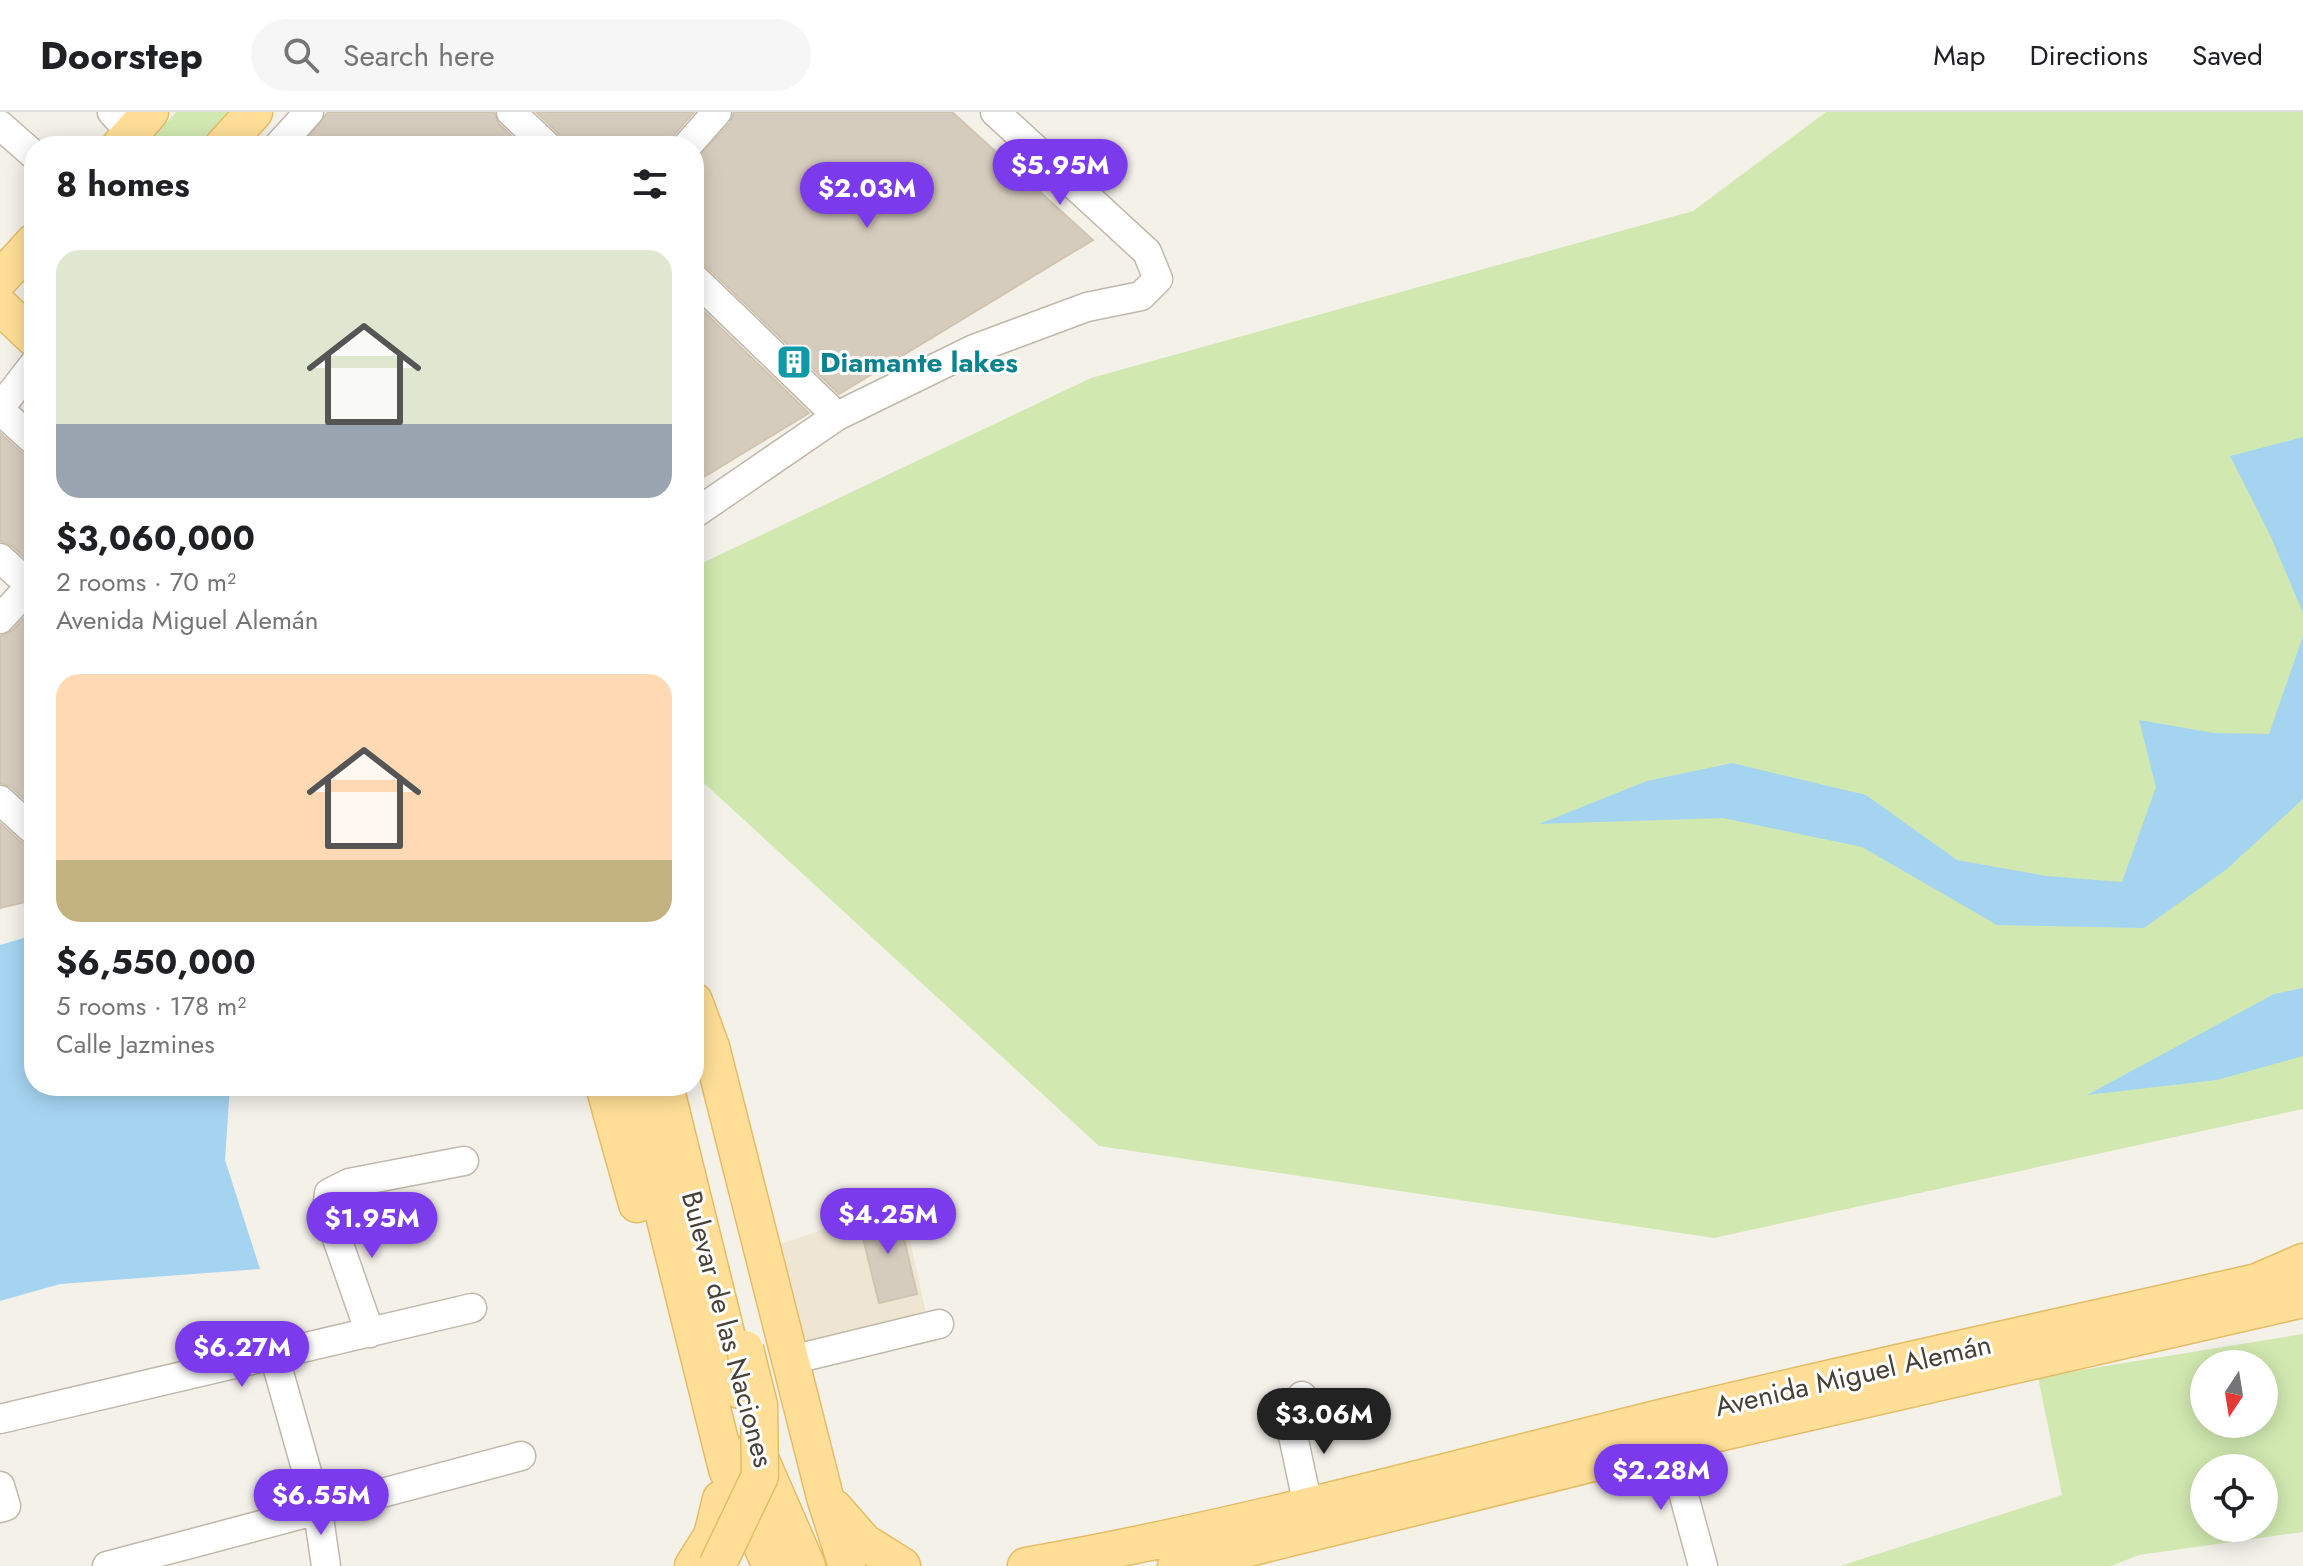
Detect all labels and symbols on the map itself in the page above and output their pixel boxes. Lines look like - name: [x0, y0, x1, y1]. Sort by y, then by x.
- pin: $5.95M: [995, 139, 1125, 207]
- pin: $2.03M: [802, 162, 932, 230]
- place label: Diamante lakes: [820, 342, 1018, 383]
- building icon: Diamante lakes: [775, 343, 813, 381]
- street label: Bulevar de las Naciones: [671, 1186, 784, 1472]
- pin: $4.25M: [823, 1188, 953, 1256]
- pin: $1.95M: [307, 1192, 437, 1260]
- pin: $6.27M: [177, 1321, 307, 1389]
- street label: Avenida Miguel Alemán: [1711, 1324, 1995, 1427]
- north arrow: [2190, 1350, 2278, 1438]
- pin: $3.06M: [1259, 1388, 1389, 1456]
- pin: $2.28M: [1596, 1444, 1726, 1512]
- pin: $6.55M: [256, 1469, 386, 1537]

